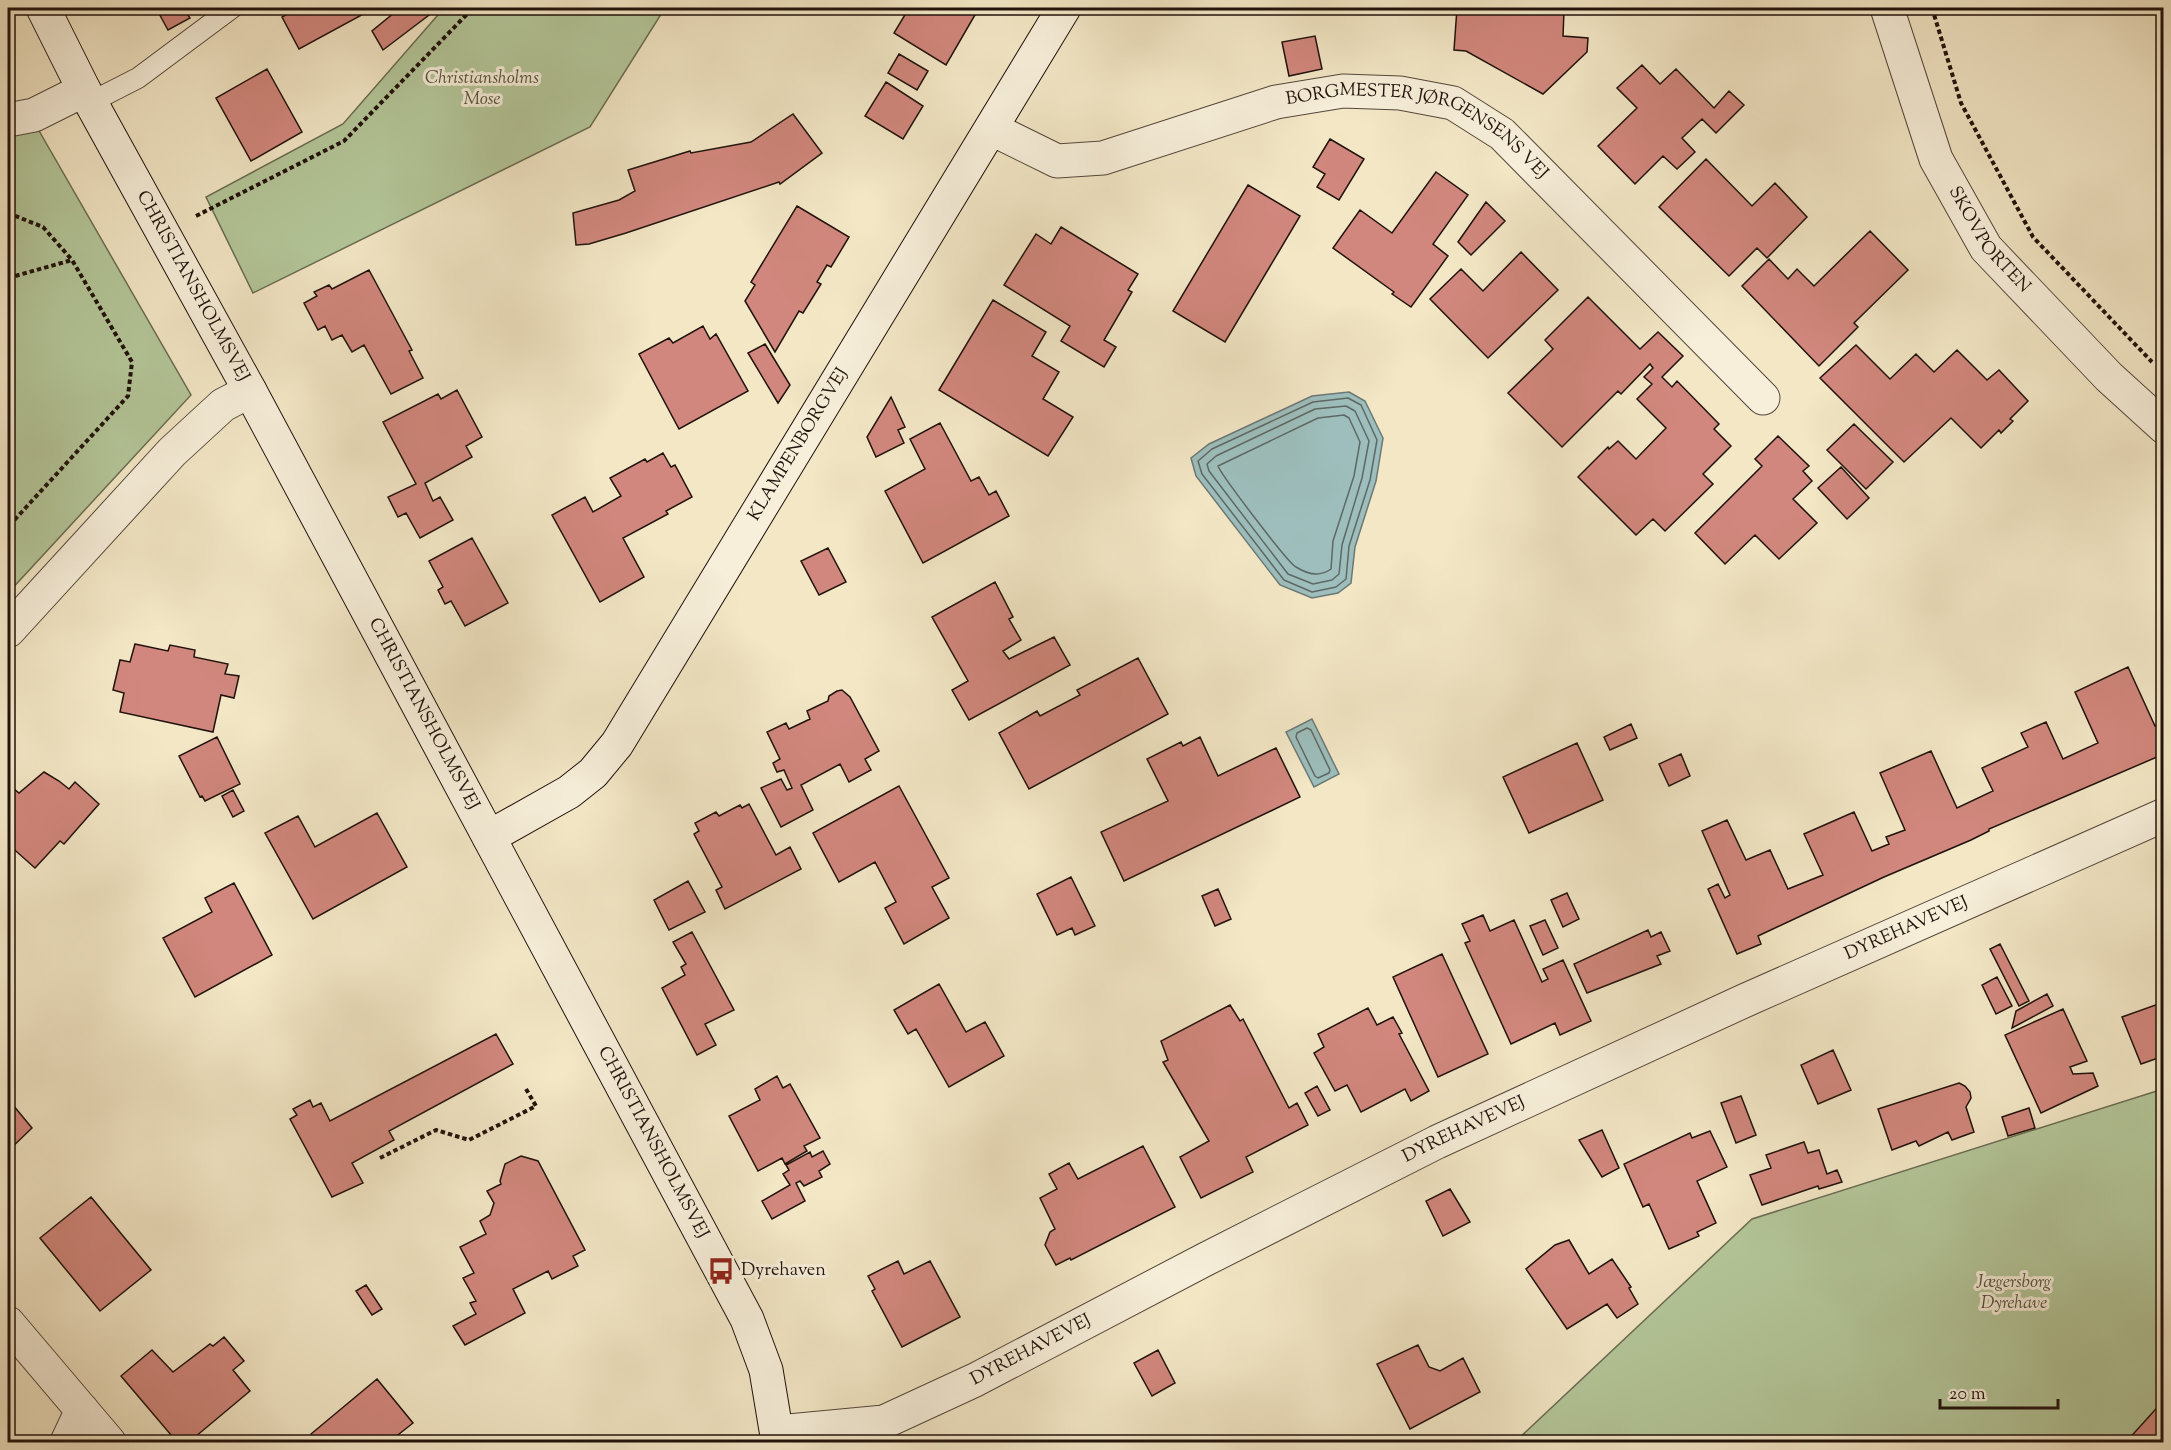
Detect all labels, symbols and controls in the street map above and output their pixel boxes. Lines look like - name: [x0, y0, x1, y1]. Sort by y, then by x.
- park label: Christiansholms Mose: [425, 66, 539, 113]
- street label: BORGMESTER JØRGENSENS VEJ: [1284, 78, 1553, 186]
- street label: SKOVPORTEN: [1941, 182, 2036, 300]
- street label: CHRISTIANSHOLMSVEJ: [129, 186, 256, 387]
- street label: KLAMPENBORGVEJ: [742, 363, 855, 526]
- street label: CHRISTIANSHOLMSVEJ: [361, 613, 485, 815]
- street label: DYREHAVEVEJ: [1841, 890, 1972, 968]
- street label: CHRISTIANSHOLMSVEJ: [590, 1042, 715, 1243]
- street label: DYREHAVEVEJ: [1398, 1090, 1530, 1170]
- bus stop icon: Dyrehaven: [706, 1256, 736, 1286]
- place label: Dyrehaven: [741, 1258, 826, 1284]
- park label: Jægersborg Dyrehave: [1976, 1270, 2052, 1317]
- street label: DYREHAVEVEJ: [966, 1308, 1096, 1393]
- scale bar: [1940, 1372, 2058, 1410]
- text: 20 m: [1949, 1382, 1986, 1408]

